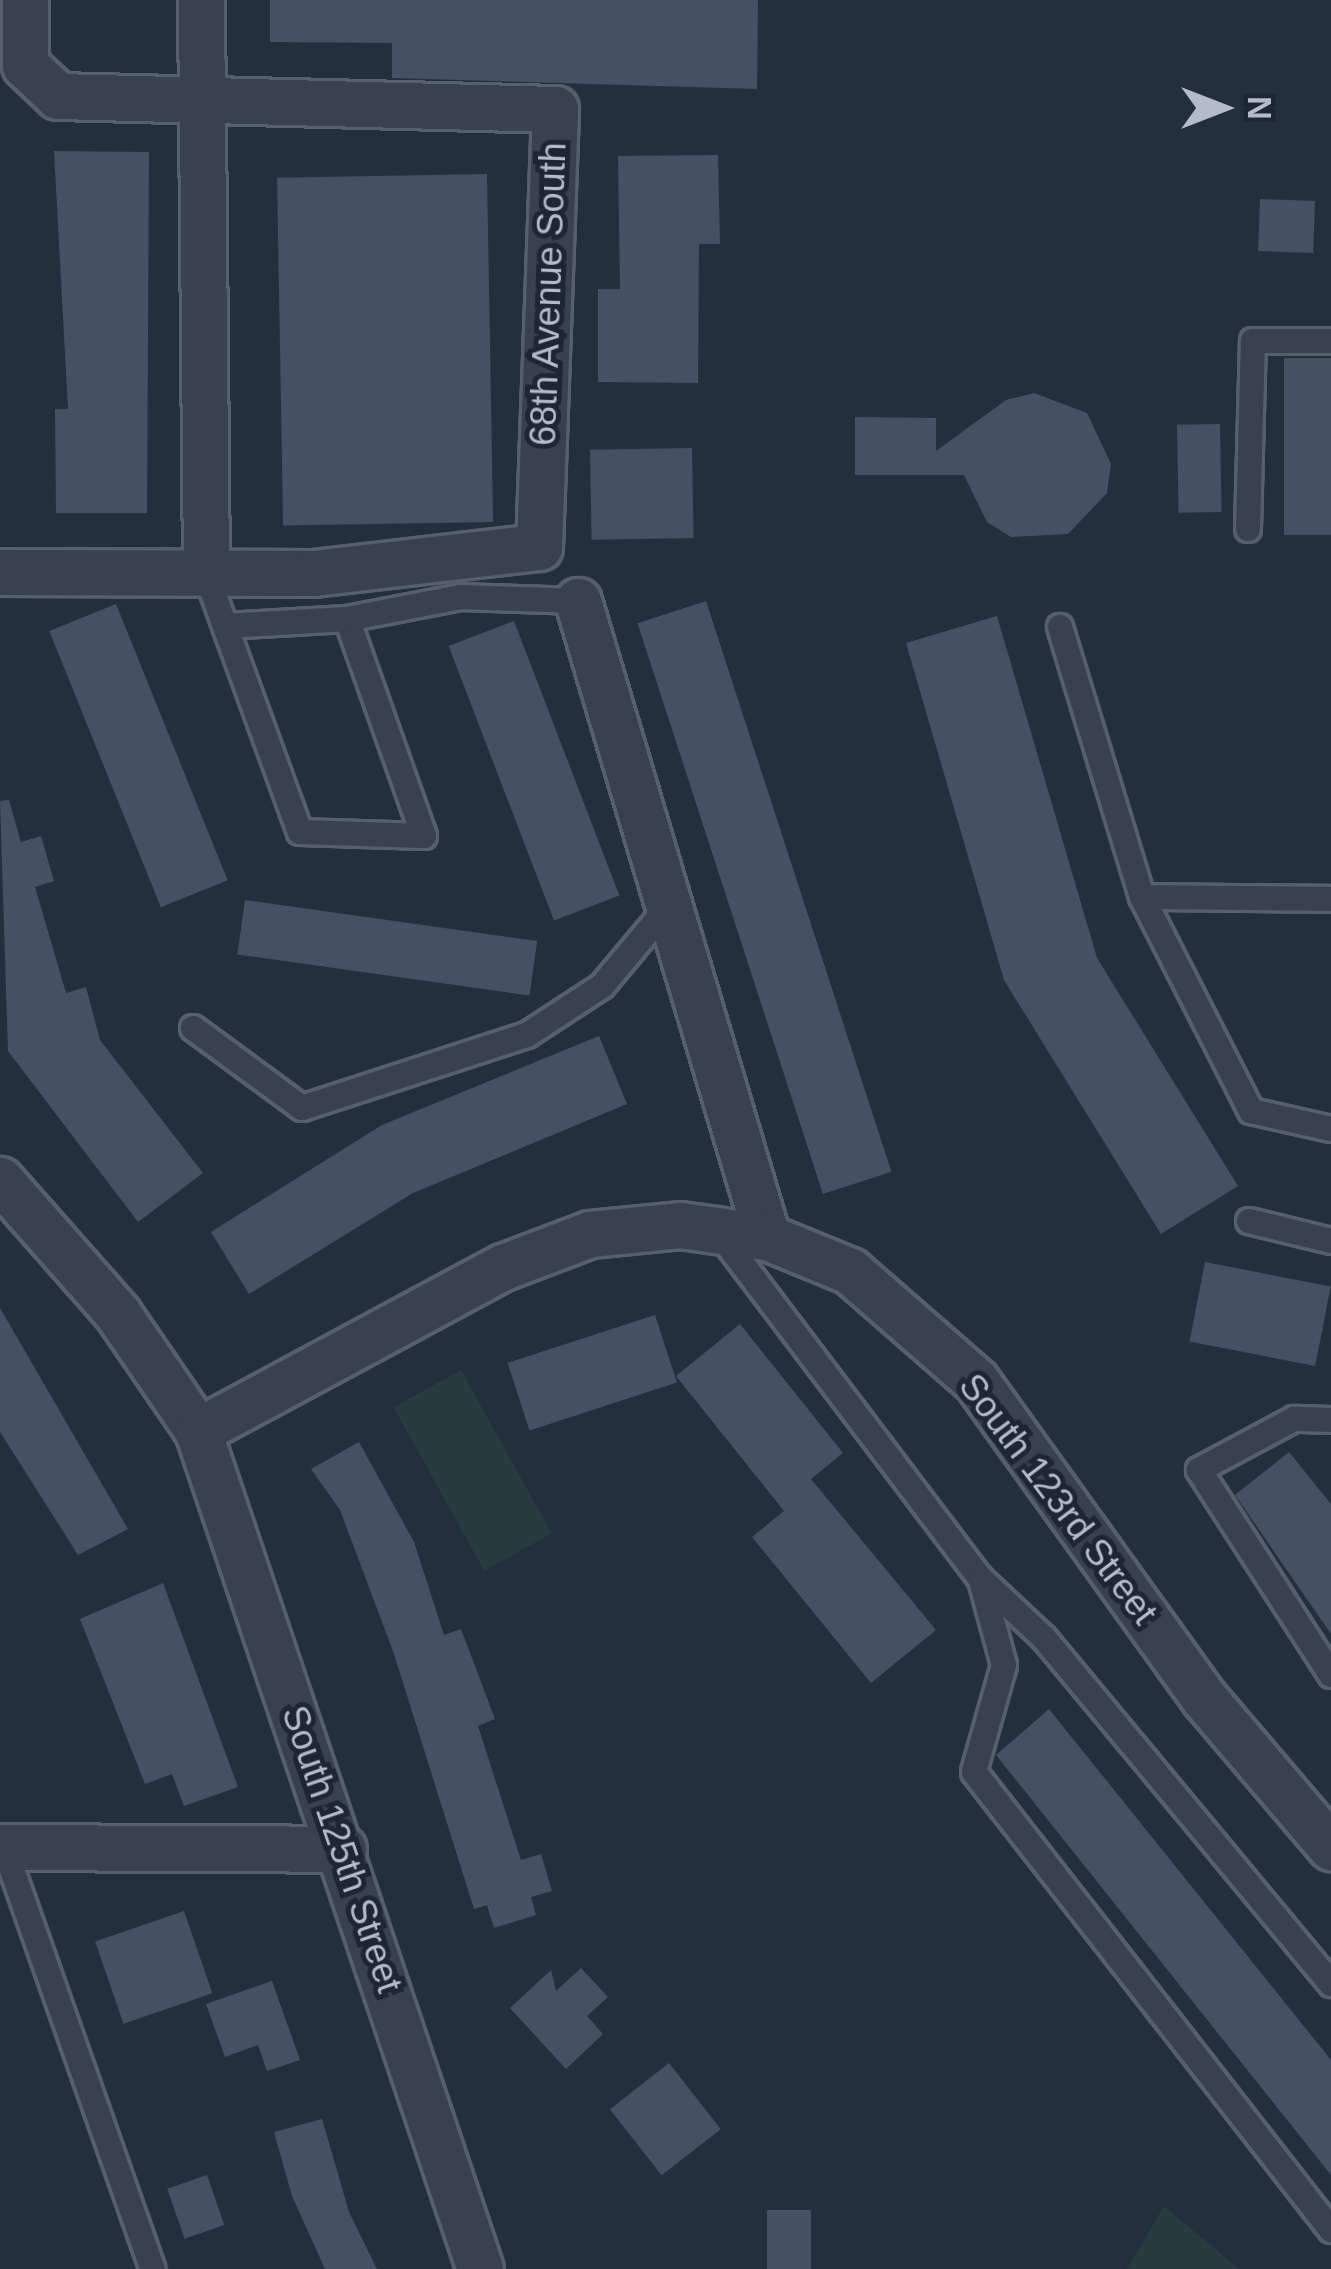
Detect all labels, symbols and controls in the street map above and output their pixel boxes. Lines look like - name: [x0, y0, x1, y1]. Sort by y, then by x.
- north arrow: [1163, 48, 1283, 168]
- text: N: [1241, 96, 1278, 120]
- street label: 68th Avenue South: [521, 141, 575, 447]
- street label: South 123rd Street: [950, 1365, 1166, 1633]
- street label: South 125th Street: [273, 1700, 411, 1998]

